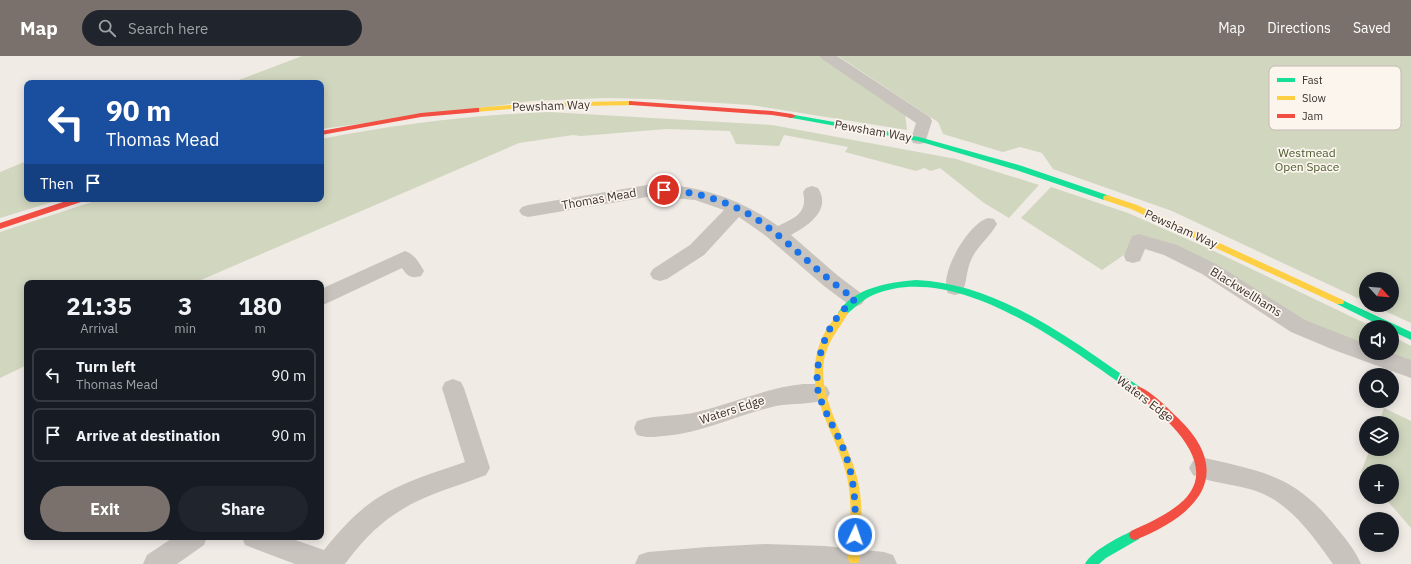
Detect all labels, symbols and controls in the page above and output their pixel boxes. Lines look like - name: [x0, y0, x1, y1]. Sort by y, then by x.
- search box: [82, 10, 362, 46]
- text: Map: [20, 16, 58, 40]
- icon: search: [96, 17, 118, 39]
- text: Search here: [128, 19, 208, 38]
- text: Map: [1218, 19, 1245, 37]
- text: Directions: [1267, 19, 1331, 37]
- text: Saved: [1353, 19, 1391, 37]
- legend: [1269, 66, 1401, 130]
- text: Fast: [1302, 73, 1323, 87]
- text: Slow: [1302, 91, 1326, 105]
- text: 90 m: [106, 92, 171, 129]
- icon: left: [40, 96, 92, 148]
- street label: Pewsham Way: [512, 97, 590, 114]
- text: Jam: [1302, 109, 1323, 123]
- street label: Pewsham Way: [833, 116, 913, 145]
- text: Thomas Mead: [106, 128, 220, 151]
- park label: Westmead Open Space: [1275, 145, 1340, 174]
- icon: arrive: [82, 172, 104, 194]
- pin: [647, 173, 681, 207]
- text: Then: [40, 174, 74, 193]
- icon: arrive: [653, 179, 675, 201]
- street label: Thomas Mead: [560, 185, 637, 212]
- street label: Pewsham Way: [1143, 206, 1220, 251]
- street label: Blackwellhams: [1208, 264, 1285, 320]
- north arrow: [1359, 272, 1399, 312]
- map controls: [1359, 272, 1399, 552]
- text: 21:35: [66, 290, 132, 322]
- text: 3: [178, 290, 192, 322]
- text: 180: [238, 290, 282, 322]
- text: Arrival: [80, 320, 118, 337]
- text: min: [174, 320, 196, 337]
- text: m: [254, 320, 266, 337]
- button: sound: [1359, 320, 1399, 360]
- text: Turn left: [76, 357, 136, 376]
- icon: left: [42, 364, 64, 386]
- text: 90 m: [271, 366, 306, 385]
- button: search: [1359, 368, 1399, 408]
- street label: Waters Edge: [1114, 372, 1177, 425]
- text: Thomas Mead: [76, 376, 158, 393]
- street label: Waters Edge: [697, 392, 767, 427]
- button: layers: [1359, 416, 1399, 456]
- icon: arrive: [42, 424, 64, 446]
- text: Arrive at destination: [76, 426, 220, 445]
- text: 90 m: [271, 426, 306, 445]
- button: +: [1359, 464, 1399, 504]
- button: Exit: [40, 486, 170, 532]
- button: Share: [178, 486, 308, 532]
- button: −: [1359, 512, 1399, 552]
- position arrow: [834, 514, 876, 556]

